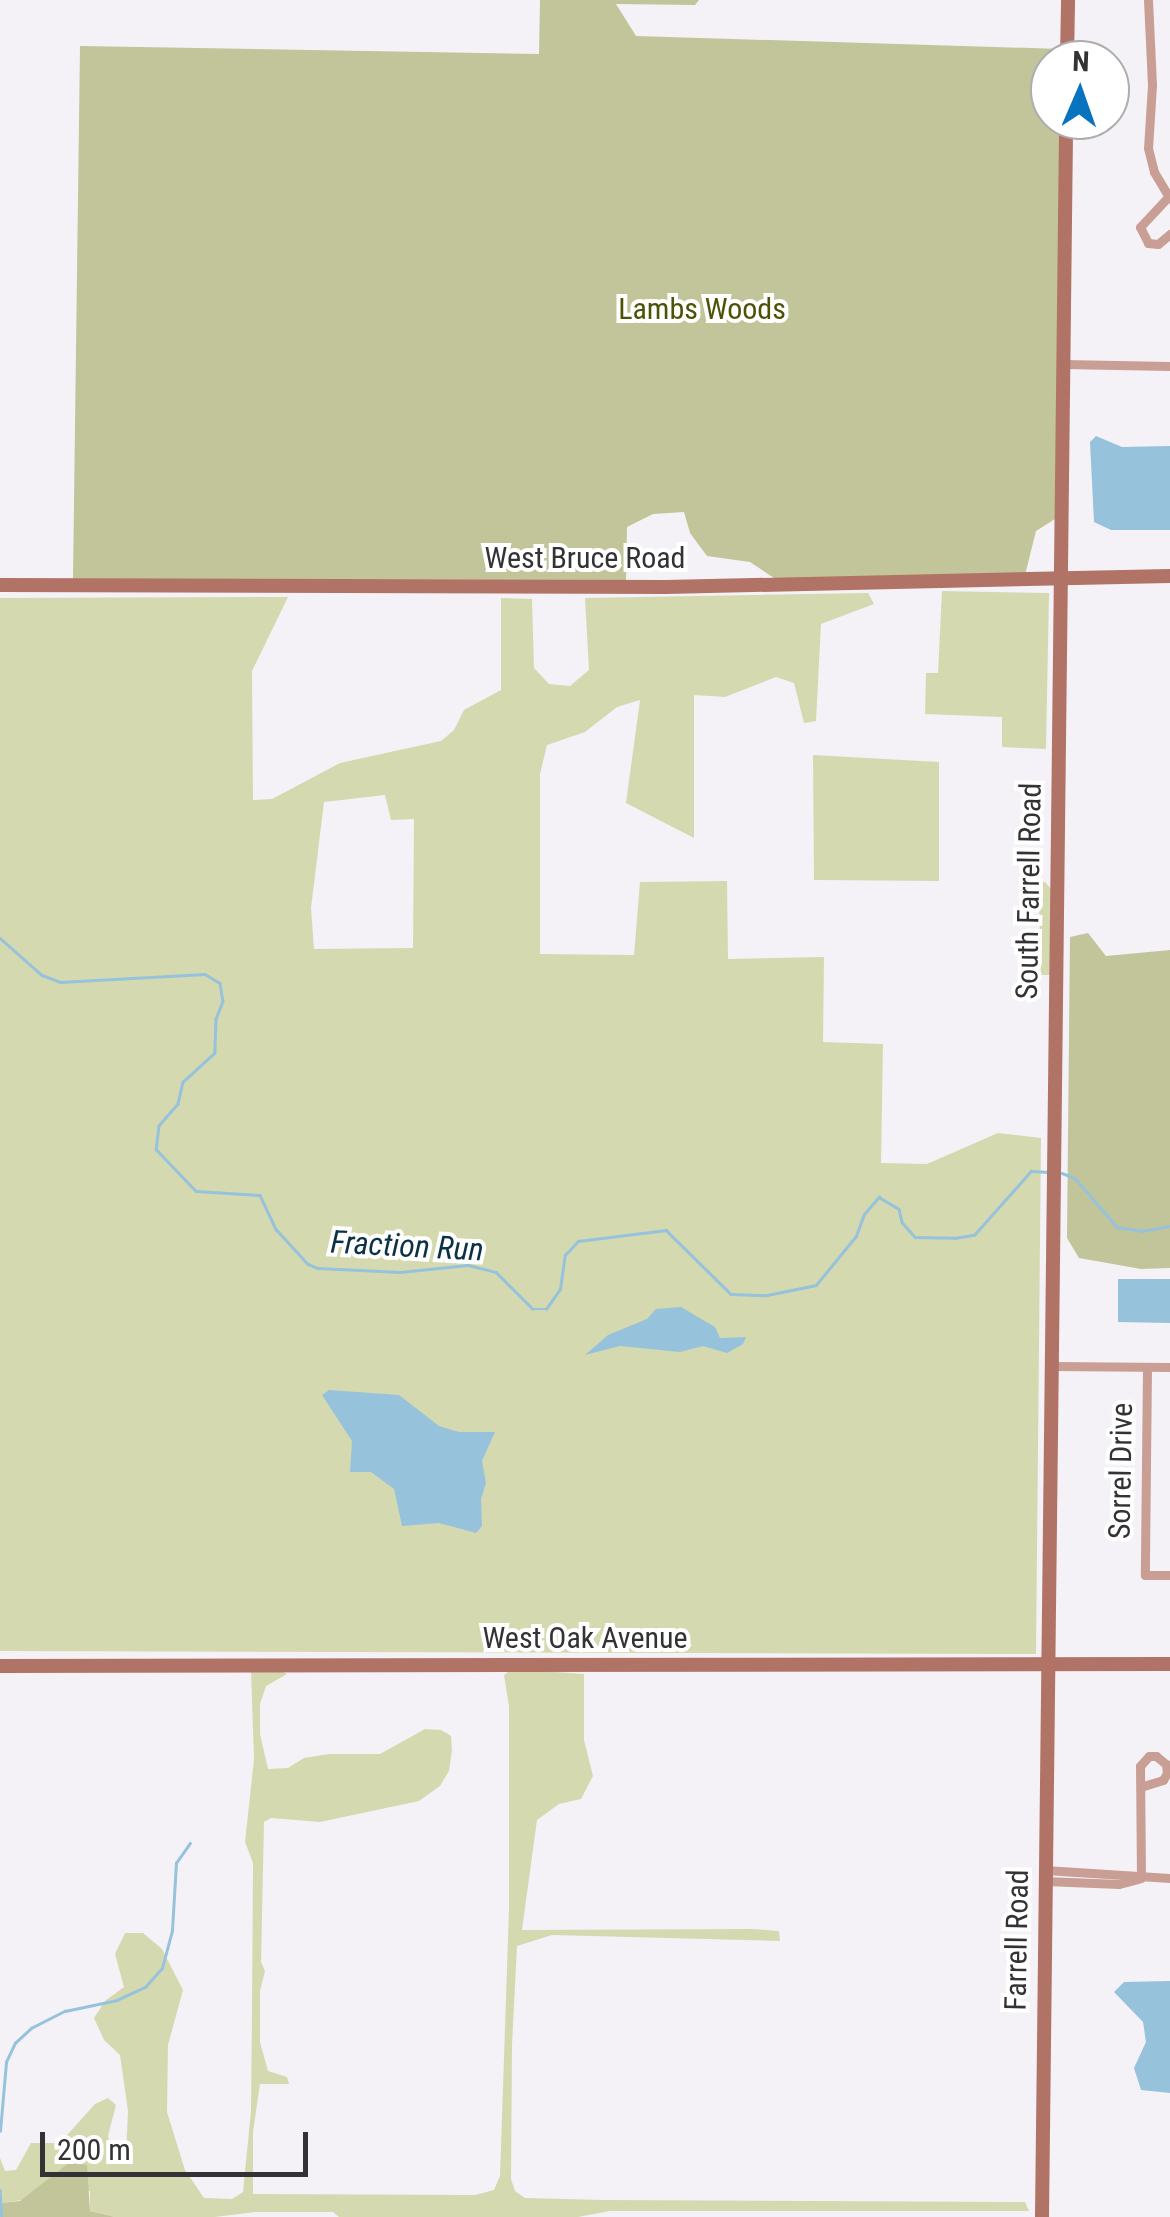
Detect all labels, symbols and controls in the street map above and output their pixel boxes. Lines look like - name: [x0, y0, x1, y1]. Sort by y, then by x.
- north arrow: [1030, 40, 1130, 140]
- text: N: [1072, 45, 1090, 78]
- park label: Lambs Woods: [618, 291, 786, 327]
- street label: West Bruce Road: [485, 540, 685, 576]
- street label: South Farrell Road: [1009, 782, 1049, 1000]
- water label: Fraction Run: [329, 1223, 485, 1269]
- street label: Sorrel Drive: [1102, 1403, 1140, 1539]
- street label: West Oak Avenue: [482, 1620, 688, 1656]
- street label: Farrell Road: [998, 1869, 1036, 2011]
- scale bar: [45, 2112, 312, 2174]
- text: 200 m: [57, 2132, 131, 2167]

